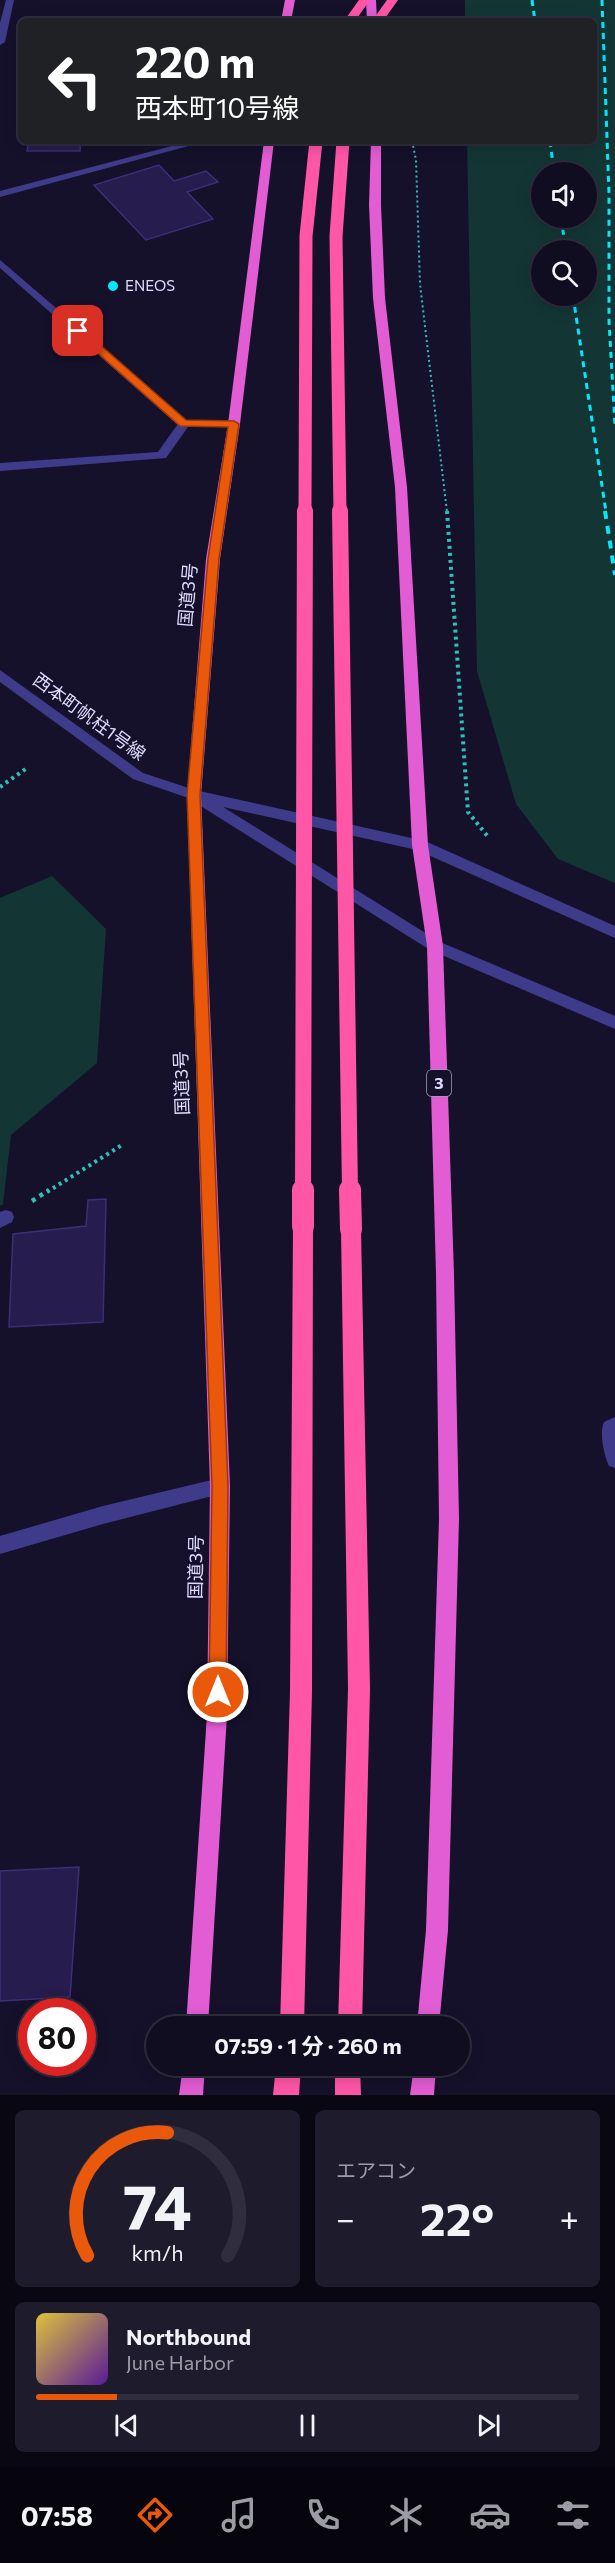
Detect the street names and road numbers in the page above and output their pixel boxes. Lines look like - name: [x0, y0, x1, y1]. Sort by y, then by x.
- street label: 国道3号: [173, 562, 201, 628]
- street label: 西本町帆柱1号線: [29, 668, 150, 764]
- street label: 国道3号: [169, 1051, 193, 1116]
- road number: 3: [427, 1070, 451, 1096]
- street label: 国道3号: [183, 1535, 207, 1599]

